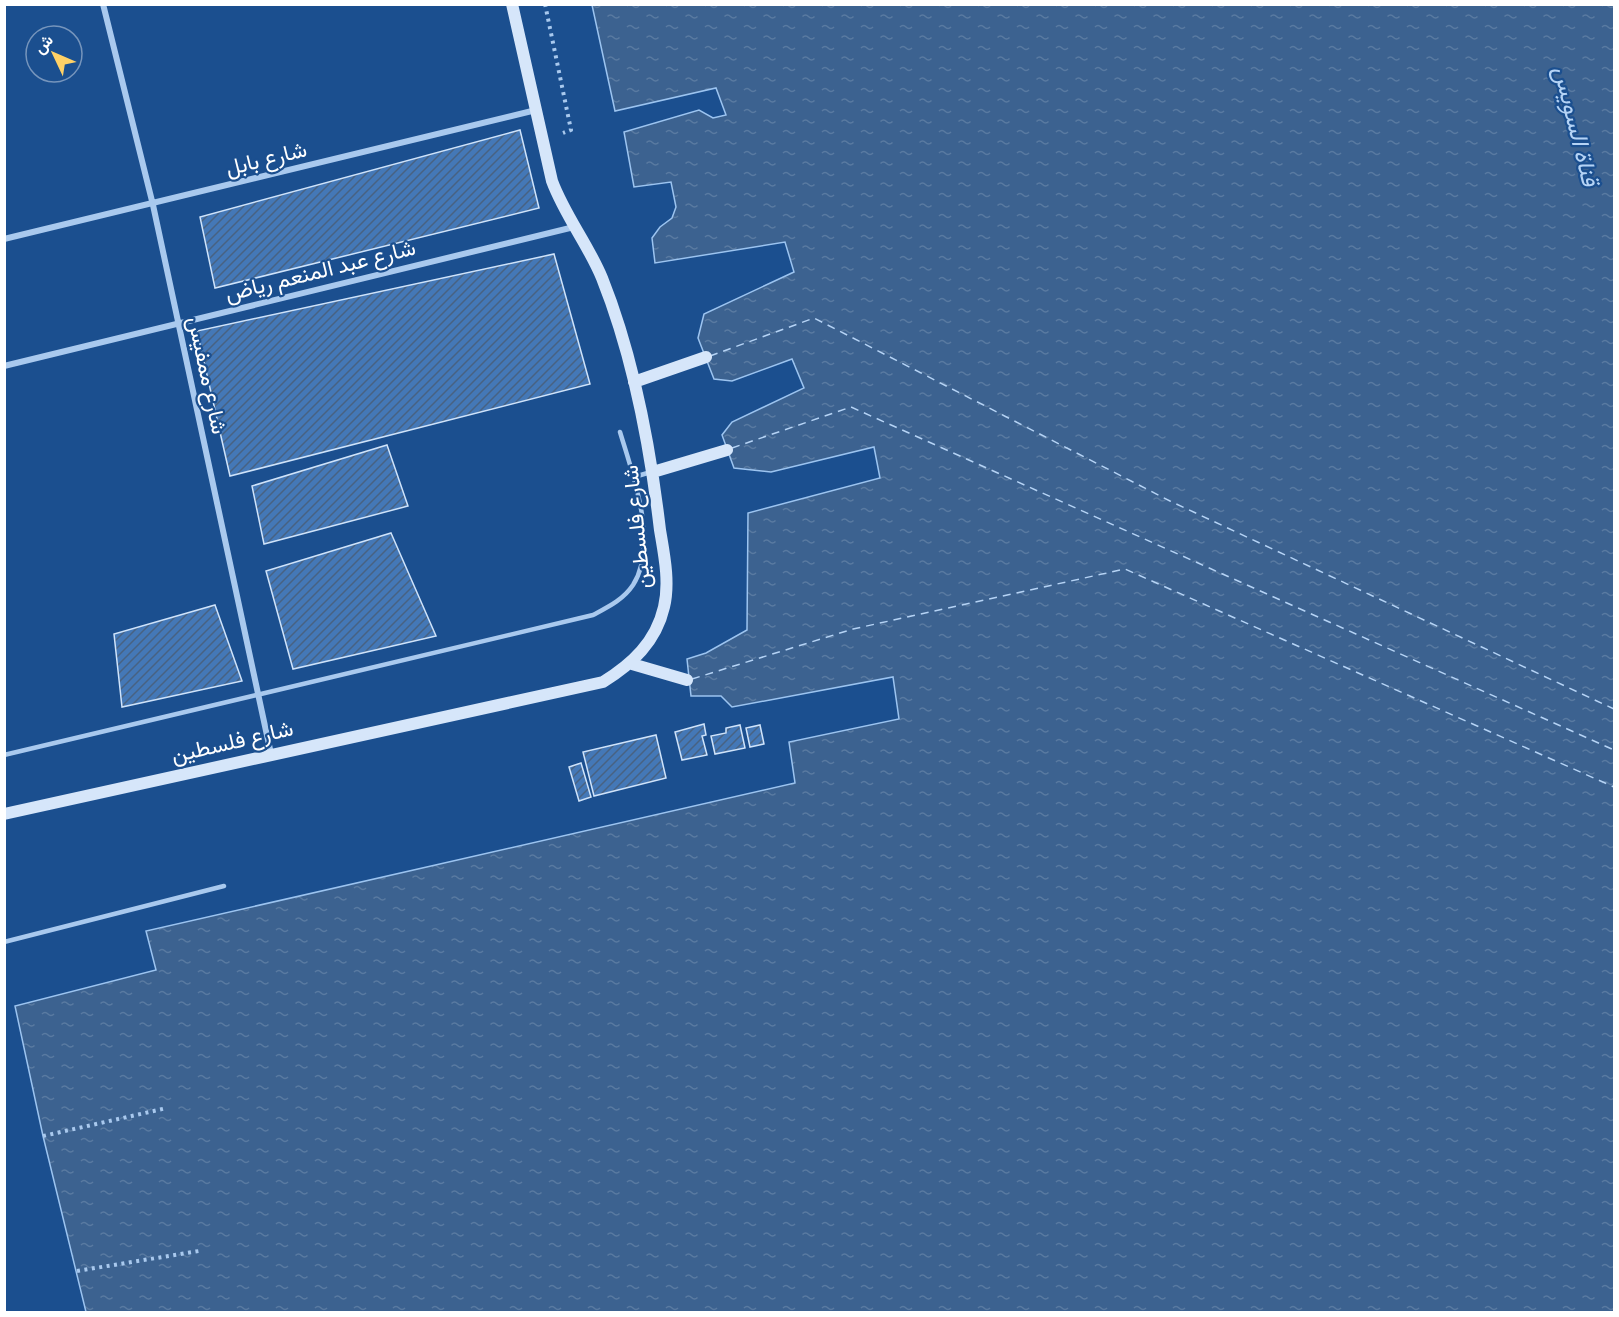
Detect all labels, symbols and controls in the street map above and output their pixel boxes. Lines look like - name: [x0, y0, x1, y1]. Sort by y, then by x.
- north arrow: [24, 24, 84, 84]
- text: ش: [29, 30, 57, 57]
- water label: قناة السويس: [1547, 63, 1607, 191]
- street label: شارع بابل: [223, 134, 310, 183]
- street label: شارع عبد المنعم رياض: [222, 233, 418, 308]
- street label: شارع ممفيس: [181, 314, 234, 437]
- street label: شارع فلسطين: [616, 464, 657, 590]
- street label: شارع فلسطين: [168, 713, 296, 770]

